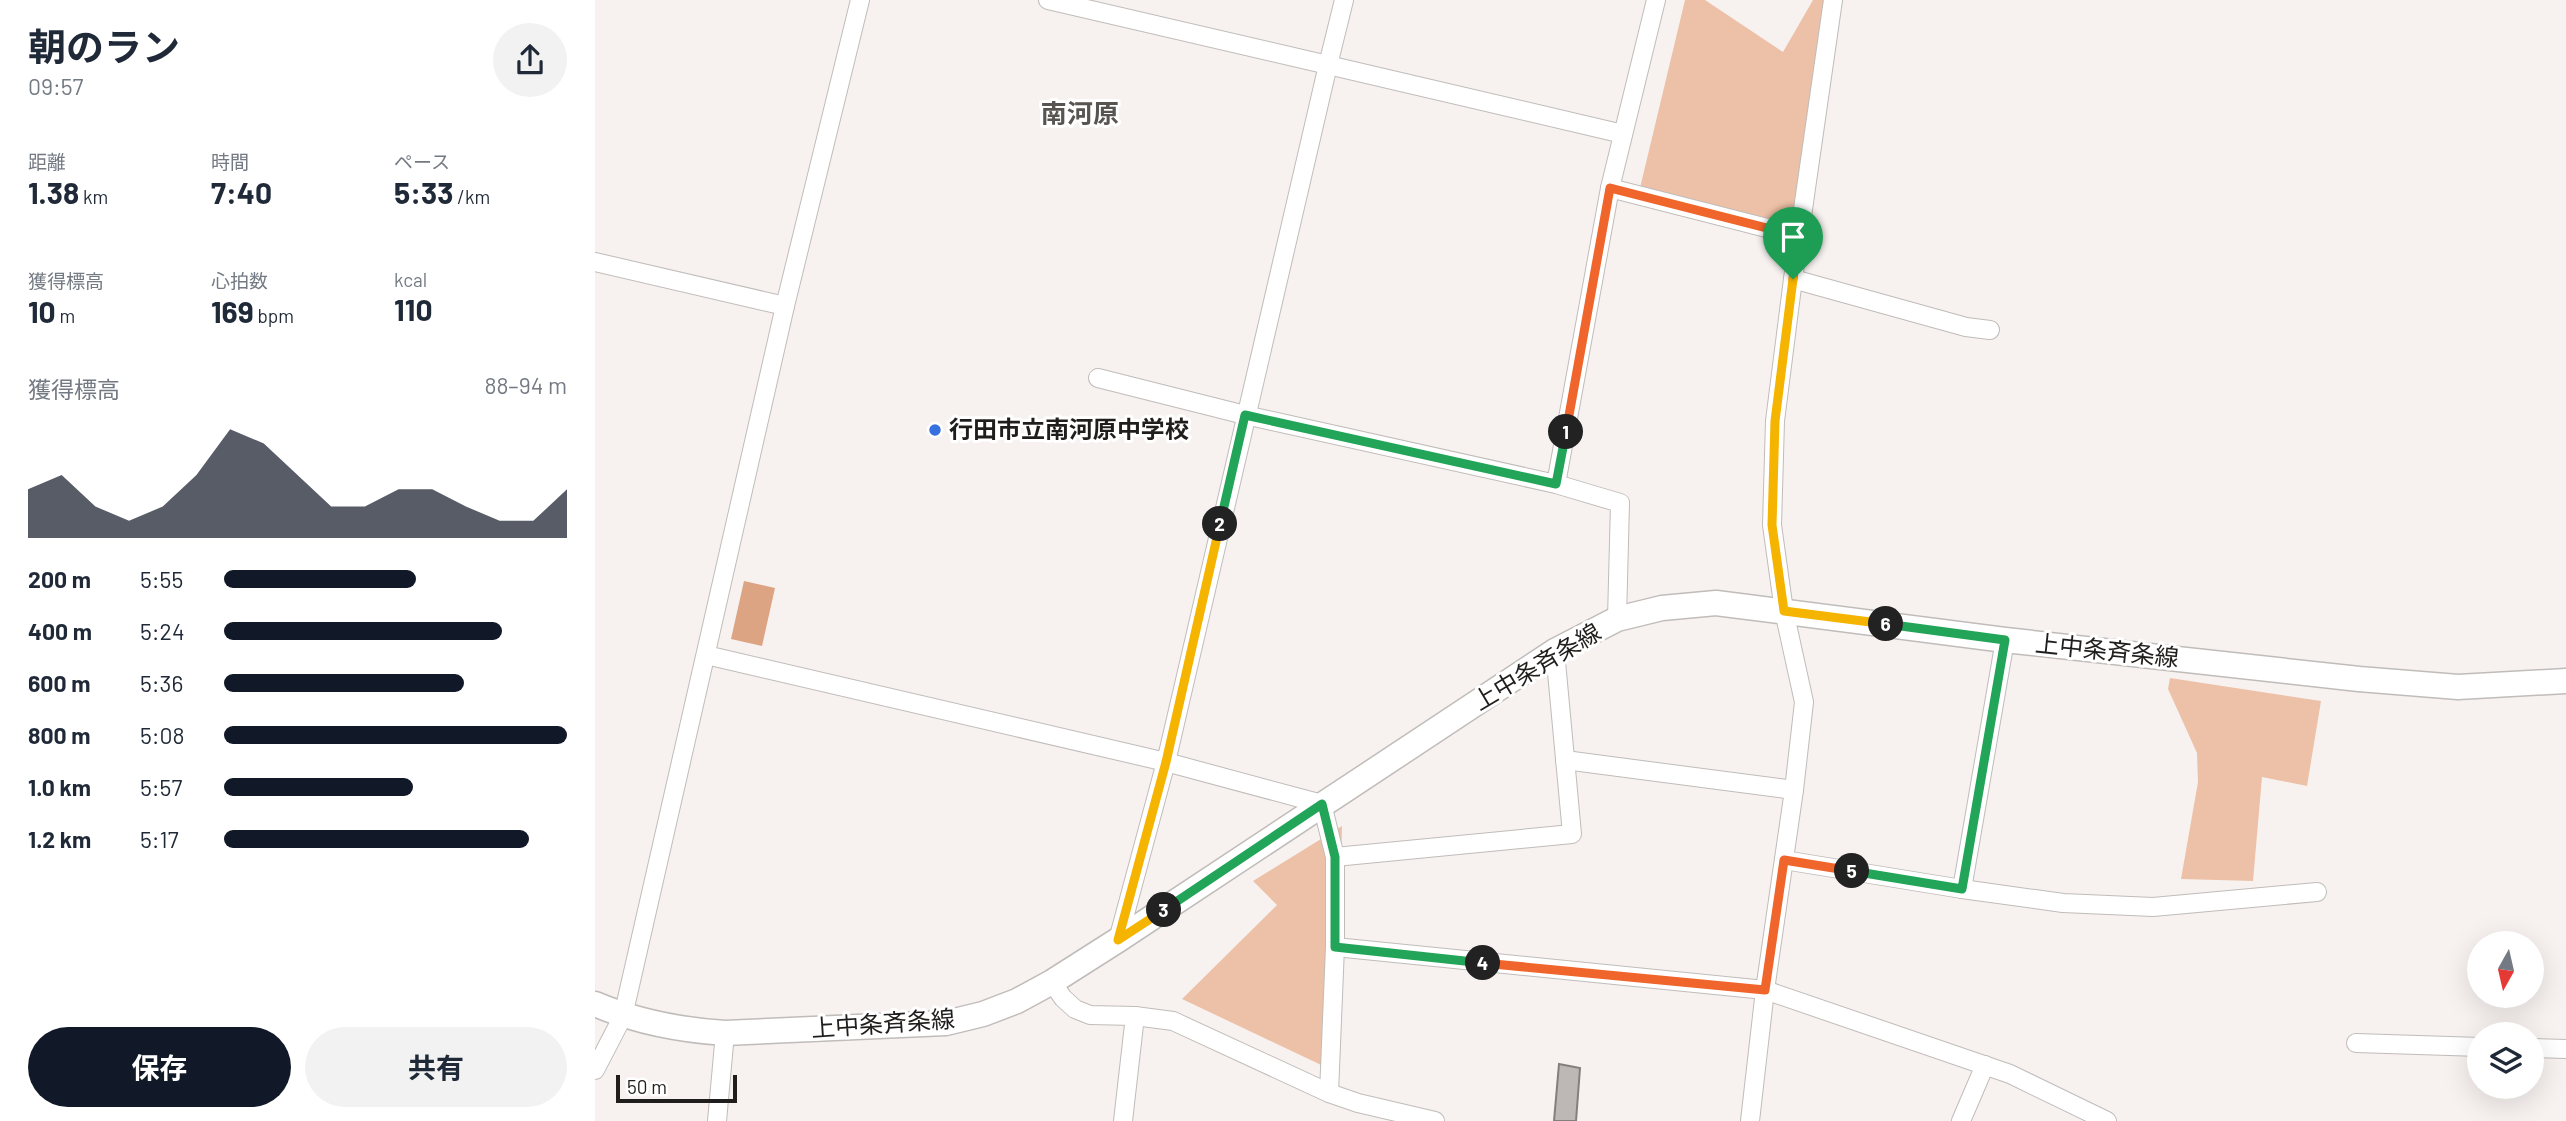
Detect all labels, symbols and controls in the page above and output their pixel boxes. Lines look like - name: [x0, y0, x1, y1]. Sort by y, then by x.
- text: 朝のラン: [28, 23, 180, 69]
- button: share: [493, 23, 567, 97]
- text: 09:57: [28, 72, 83, 100]
- district label: 南河原: [1041, 97, 1119, 128]
- text: 距離: [28, 150, 66, 173]
- text: 時間: [211, 150, 249, 173]
- text: ペース: [394, 150, 450, 173]
- text: 1.38: [28, 174, 79, 210]
- text: 7:40: [211, 174, 272, 210]
- text: 5:33: [394, 174, 454, 210]
- text: km: [79, 185, 108, 208]
- text: /km: [454, 185, 490, 208]
- pin: [1763, 207, 1823, 279]
- icon: arrive: [1774, 218, 1812, 256]
- text: kcal: [394, 268, 427, 291]
- text: 獲得標高: [28, 269, 104, 292]
- text: 心拍数: [211, 269, 268, 292]
- text: 110: [394, 291, 433, 327]
- text: 10: [28, 293, 56, 329]
- text: 169: [211, 293, 254, 329]
- text: m: [56, 304, 75, 327]
- text: bpm: [254, 304, 294, 327]
- text: 88–94 m: [484, 371, 567, 399]
- text: 獲得標高: [28, 375, 120, 403]
- place label: 行田市立南河原中学校: [949, 414, 1189, 443]
- pin: 1: [1549, 414, 1583, 450]
- text: 1: [1562, 420, 1569, 443]
- marker: 行田市立南河原中学校: [927, 422, 943, 438]
- pin: 2: [1203, 506, 1237, 542]
- text: 2: [1214, 512, 1225, 535]
- text: 200 m: [28, 565, 91, 593]
- text: 5:55: [140, 565, 183, 593]
- pin: 6: [1869, 606, 1903, 642]
- text: 6: [1880, 612, 1891, 635]
- street label: 上中条斉条線: [1467, 616, 1605, 715]
- text: 400 m: [28, 617, 92, 645]
- text: 5:24: [140, 617, 185, 645]
- street label: 上中条斉条線: [2034, 628, 2180, 671]
- text: 600 m: [28, 669, 90, 697]
- text: 5:36: [140, 669, 183, 697]
- text: 800 m: [28, 721, 90, 749]
- text: 5:08: [140, 721, 185, 749]
- text: 1.0 km: [28, 773, 91, 801]
- text: 5:57: [140, 773, 182, 801]
- text: 1.2 km: [28, 825, 91, 853]
- text: 5:17: [140, 825, 179, 853]
- pin: 5: [1835, 854, 1869, 888]
- text: 5: [1846, 859, 1857, 882]
- pin: 3: [1147, 892, 1181, 928]
- text: 3: [1158, 898, 1169, 921]
- north arrow: [2467, 931, 2545, 1008]
- map controls: [2467, 931, 2544, 1099]
- pin: 4: [1465, 946, 1501, 981]
- text: 4: [1477, 951, 1488, 974]
- street label: 上中条斉条線: [810, 1003, 956, 1042]
- button: layers: [2467, 1022, 2544, 1099]
- button: 保存: [28, 1027, 291, 1107]
- button: 共有: [305, 1027, 567, 1107]
- scale bar: [616, 1072, 737, 1104]
- text: 50 m: [627, 1075, 667, 1098]

